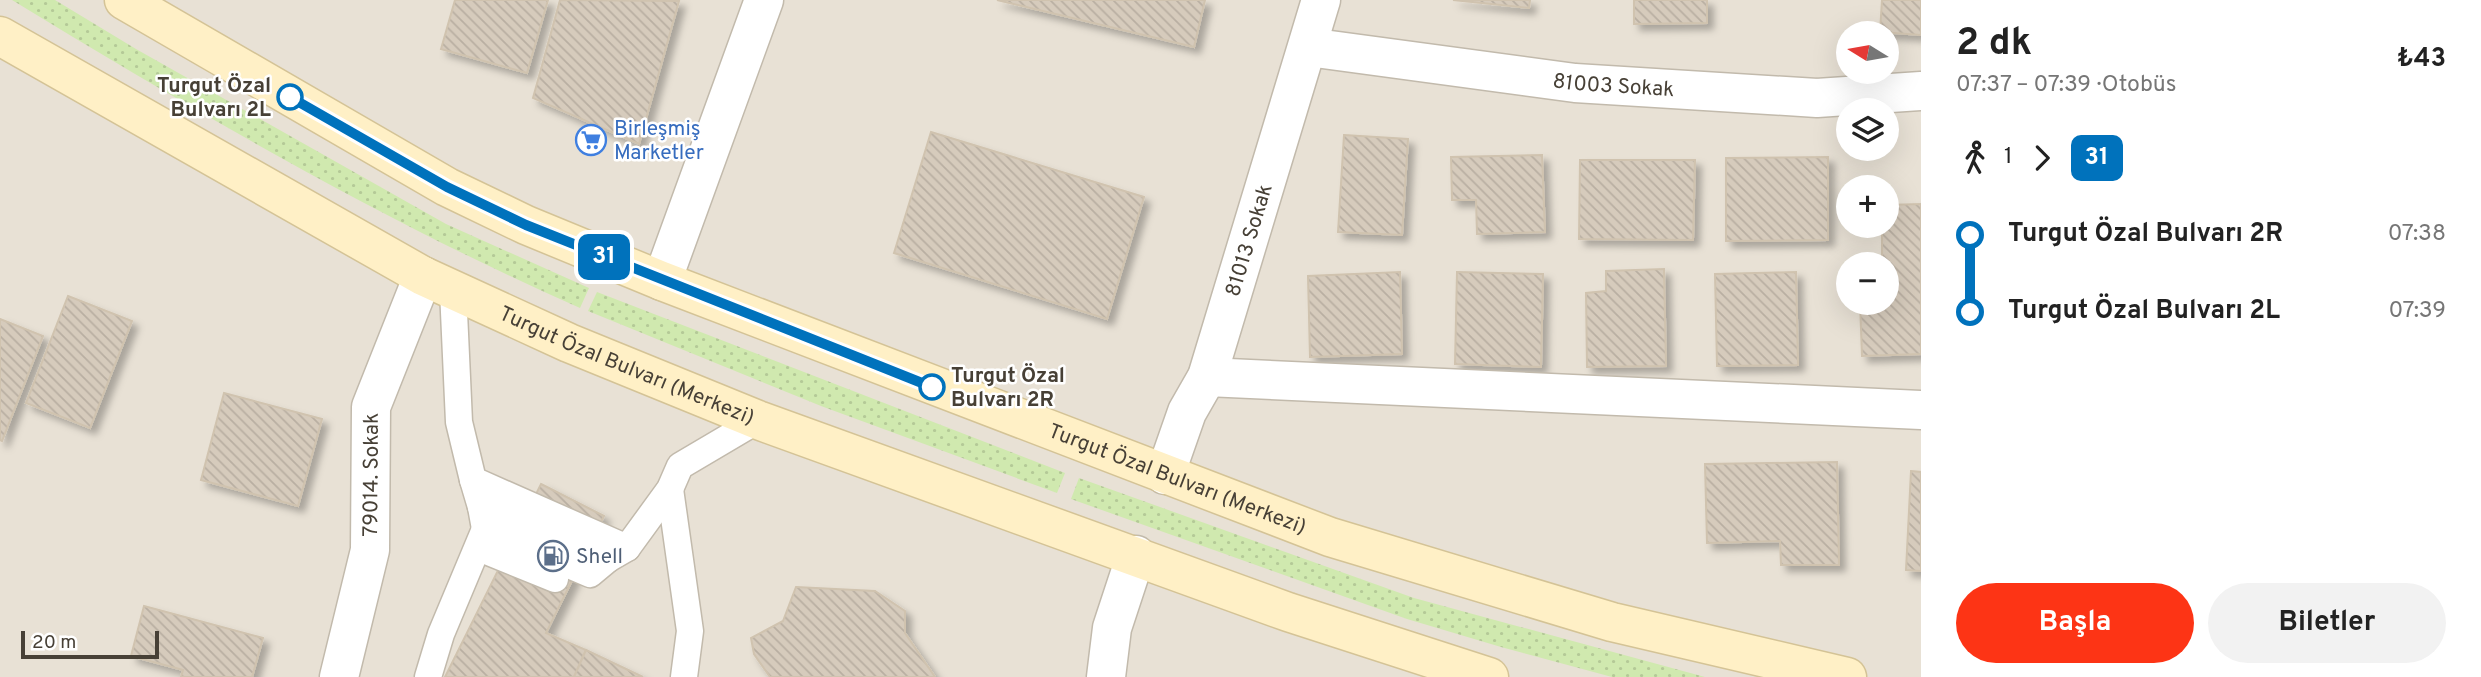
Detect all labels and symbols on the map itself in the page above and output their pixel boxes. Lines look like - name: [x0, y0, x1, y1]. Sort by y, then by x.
- north arrow: [1836, 21, 1899, 84]
- street label: 81003 Sokak: [1551, 68, 1675, 104]
- place label: Turgut Özal Bulvarı 2L: [157, 73, 271, 124]
- marker: Turgut Özal Bulvarı 2L: [277, 84, 303, 110]
- place label: Birleşmiş Marketler: [614, 116, 704, 167]
- supermarket icon: Birleşmiş Marketler: [574, 123, 608, 157]
- street label: 81013 Sokak: [1220, 181, 1280, 300]
- line badge: 31: [572, 234, 636, 280]
- street label: Turgut Özal Bulvarı (Merkezi): [494, 301, 758, 432]
- place label: Turgut Özal Bulvarı 2R: [951, 363, 1065, 414]
- marker: Turgut Özal Bulvarı 2R: [919, 374, 945, 400]
- street label: 79014. Sokak: [358, 413, 386, 537]
- street label: Turgut Özal Bulvarı (Merkezi): [1044, 418, 1310, 542]
- fuel station icon: Shell: [536, 539, 570, 573]
- place label: Shell: [576, 544, 623, 571]
- scale bar: [21, 628, 159, 660]

